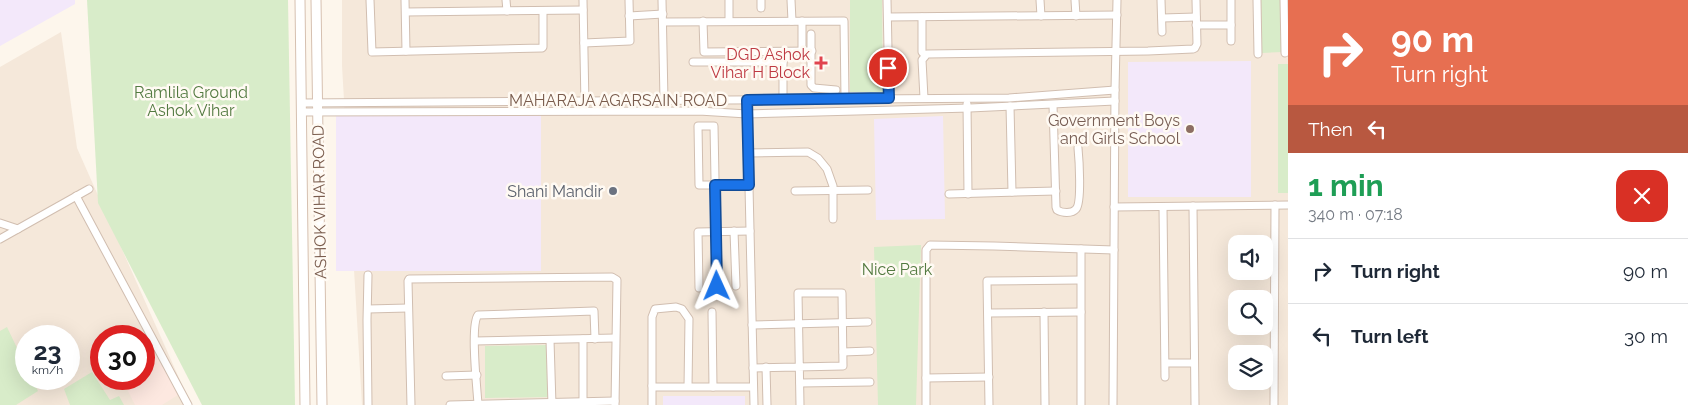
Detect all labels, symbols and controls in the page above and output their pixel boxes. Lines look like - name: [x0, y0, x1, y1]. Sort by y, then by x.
- text: 90 m: [1391, 19, 1474, 60]
- icon: right: [1308, 20, 1373, 85]
- place label: DGD Ashok Vihar H Block: [711, 45, 811, 82]
- pin: [867, 47, 909, 89]
- icon: arrive: [874, 54, 902, 82]
- marker: DGD Ashok Vihar H Block: [814, 56, 828, 70]
- text: Turn right: [1391, 61, 1488, 87]
- park label: Ramlila Ground Ashok Vihar: [134, 83, 248, 120]
- street label: MAHARAJA AGARSAIN ROAD: [509, 91, 727, 110]
- place label: Government Boys and Girls School: [1048, 111, 1181, 148]
- icon: left: [1363, 115, 1391, 143]
- text: Then: [1308, 118, 1353, 140]
- marker: Government Boys and Girls School: [1184, 123, 1196, 135]
- street label: ASHOK VIHAR ROAD: [309, 125, 330, 279]
- text: 1 min: [1308, 168, 1384, 203]
- button: close: [1616, 170, 1668, 222]
- place label: Shani Mandir: [507, 182, 603, 201]
- marker: Shani Mandir: [607, 185, 619, 197]
- text: 340 m · 07:18: [1308, 205, 1403, 224]
- map controls: [1228, 235, 1273, 390]
- button: sound: [1228, 235, 1273, 280]
- icon: right: [1308, 257, 1336, 285]
- position arrow: [690, 259, 742, 311]
- park label: Nice Park: [862, 260, 933, 279]
- text: Turn right: [1351, 260, 1440, 282]
- text: 90 m: [1623, 260, 1668, 282]
- button: search: [1228, 290, 1273, 335]
- icon: left: [1308, 322, 1336, 350]
- speed limit sign: 30: [90, 325, 155, 390]
- text: Turn left: [1351, 325, 1428, 347]
- text: 30 m: [1624, 325, 1668, 347]
- text: 23: [33, 336, 62, 366]
- button: layers: [1228, 345, 1273, 390]
- text: km/h: [32, 363, 63, 377]

